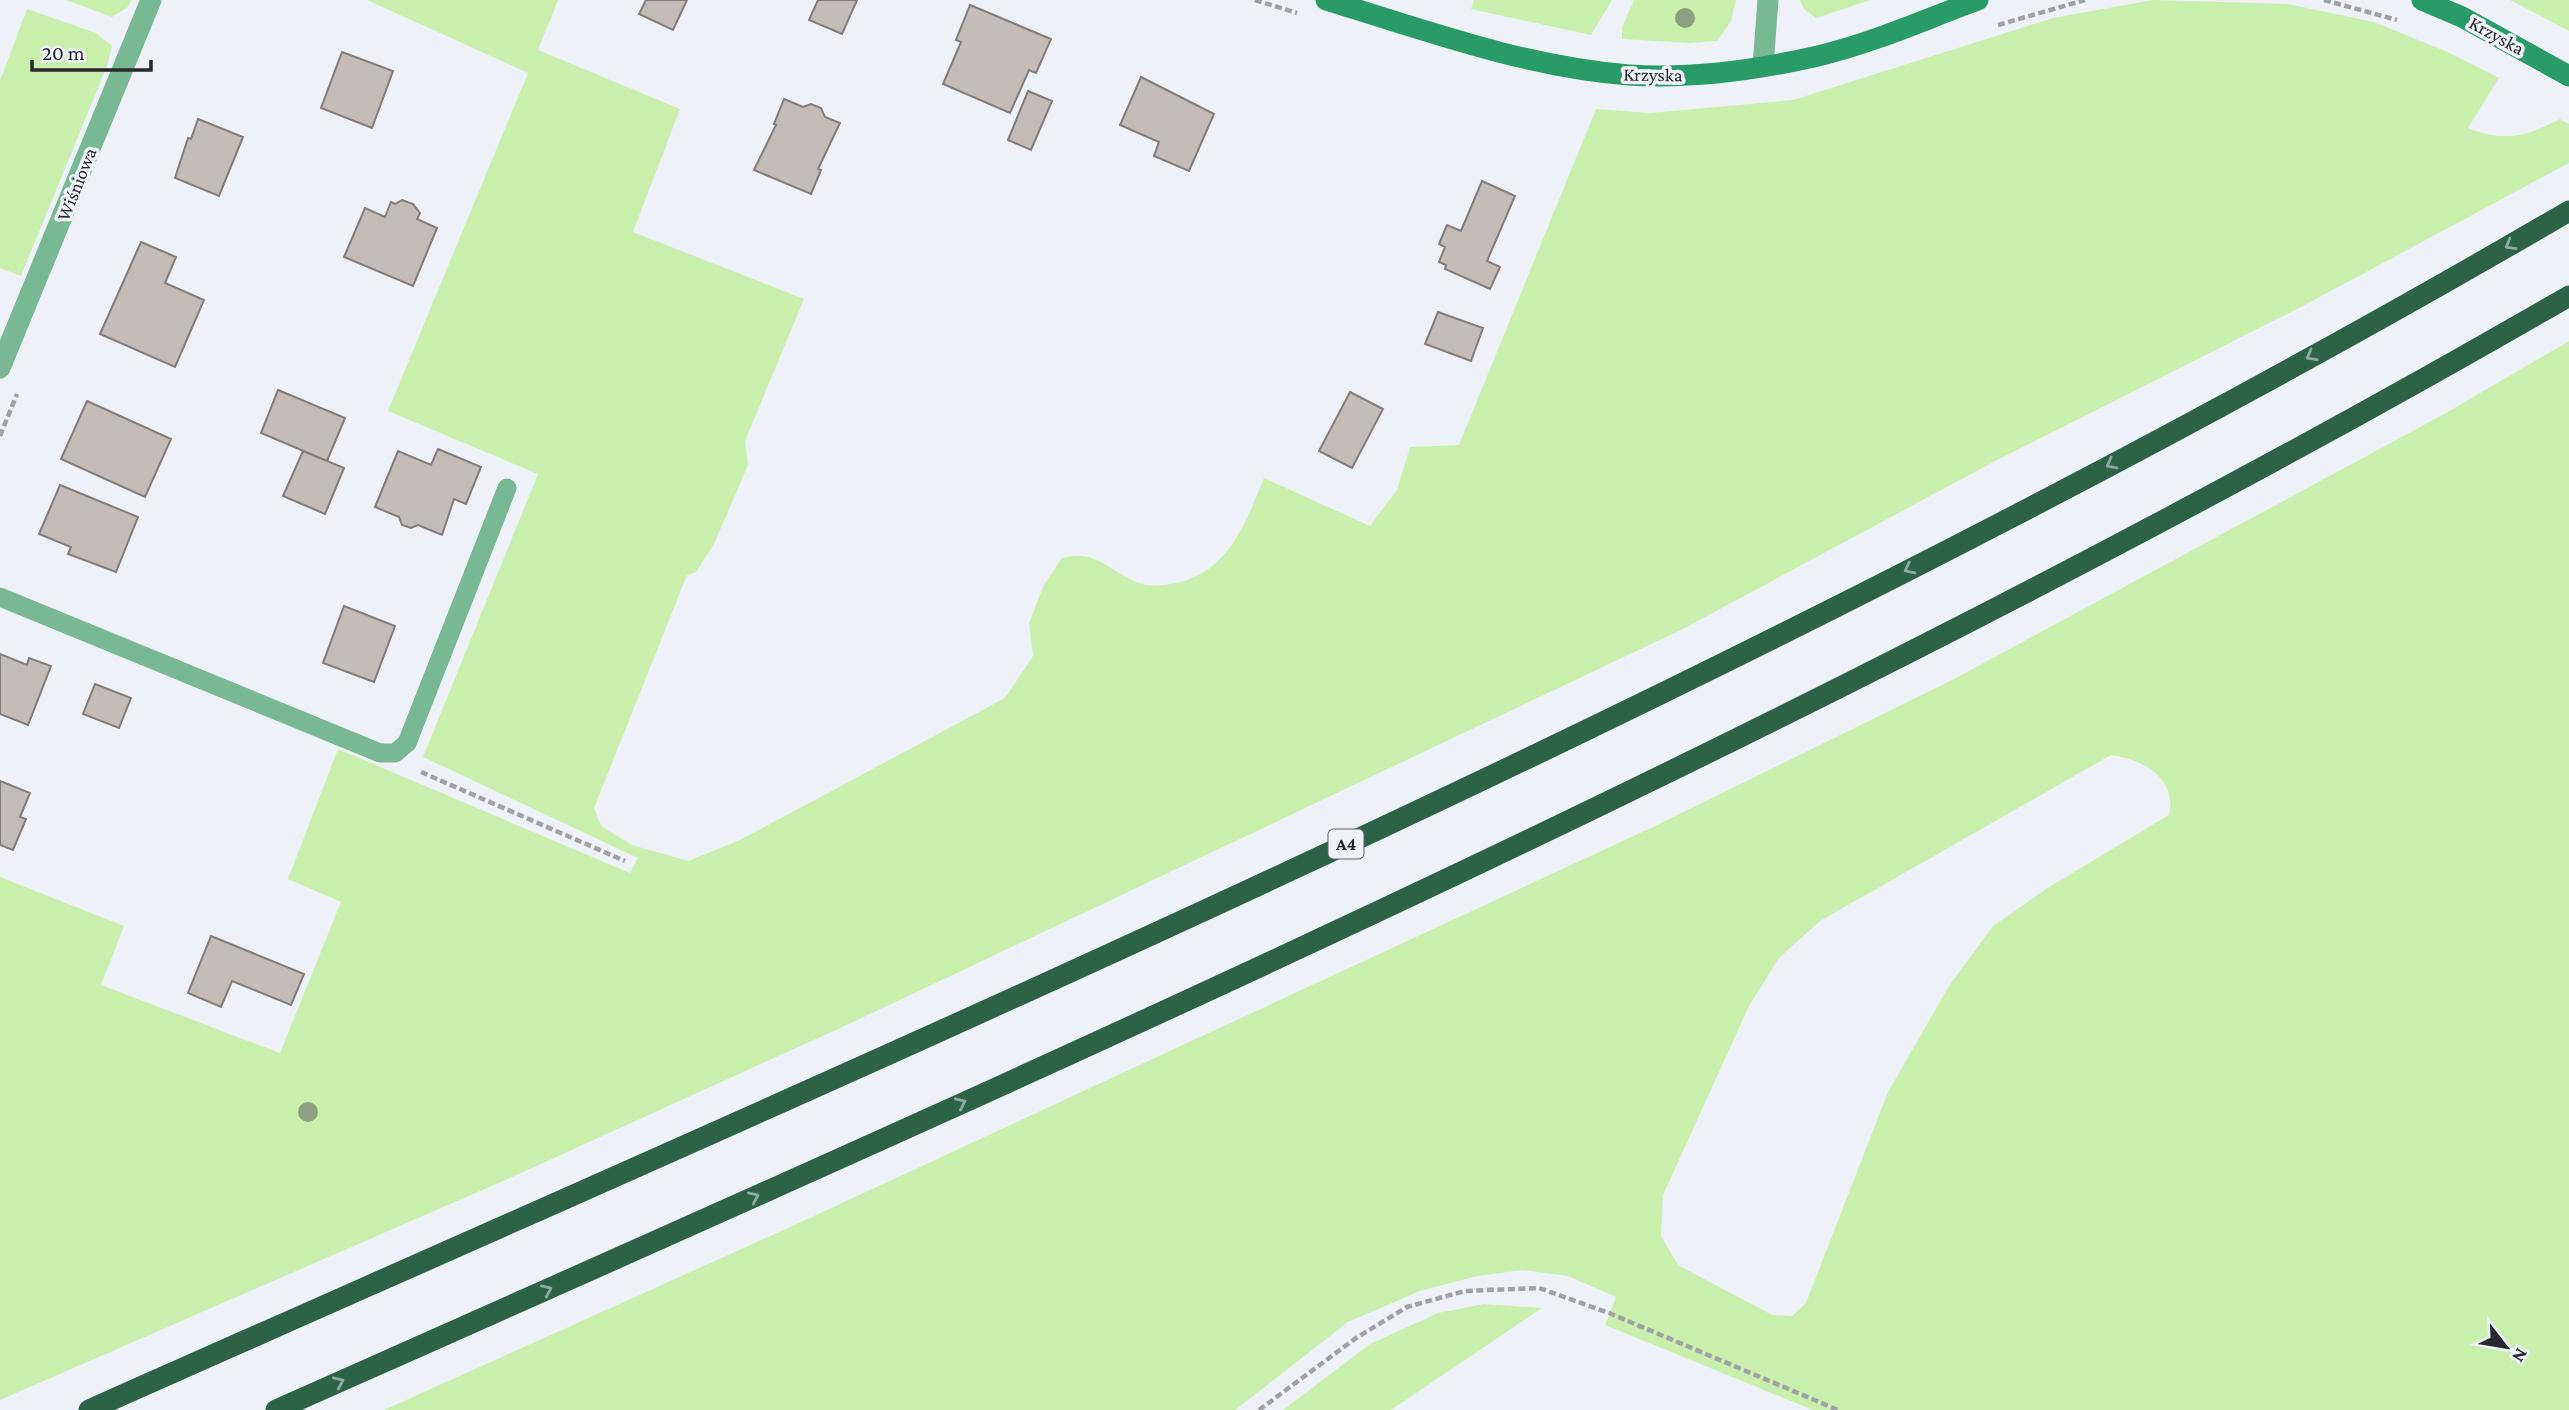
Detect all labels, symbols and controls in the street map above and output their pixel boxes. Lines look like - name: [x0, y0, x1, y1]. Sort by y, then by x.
- street label: Krzyska: [2466, 12, 2528, 59]
- scale bar: [32, 28, 150, 72]
- text: 20 m: [42, 41, 85, 65]
- street label: Krzyska: [1623, 63, 1683, 86]
- street label: Wiśniowa: [52, 144, 101, 224]
- one-way arrow: [2504, 237, 2517, 250]
- one-way arrow: [2306, 348, 2319, 361]
- one-way arrow: [2106, 456, 2119, 470]
- one-way arrow: [1904, 560, 1916, 574]
- road number: A4: [1328, 830, 1364, 858]
- one-way arrow: [954, 1097, 966, 1111]
- one-way arrow: [747, 1191, 760, 1205]
- one-way arrow: [539, 1284, 552, 1298]
- north arrow: [2471, 1312, 2541, 1382]
- text: N: [2508, 1345, 2532, 1366]
- one-way arrow: [332, 1376, 344, 1390]

